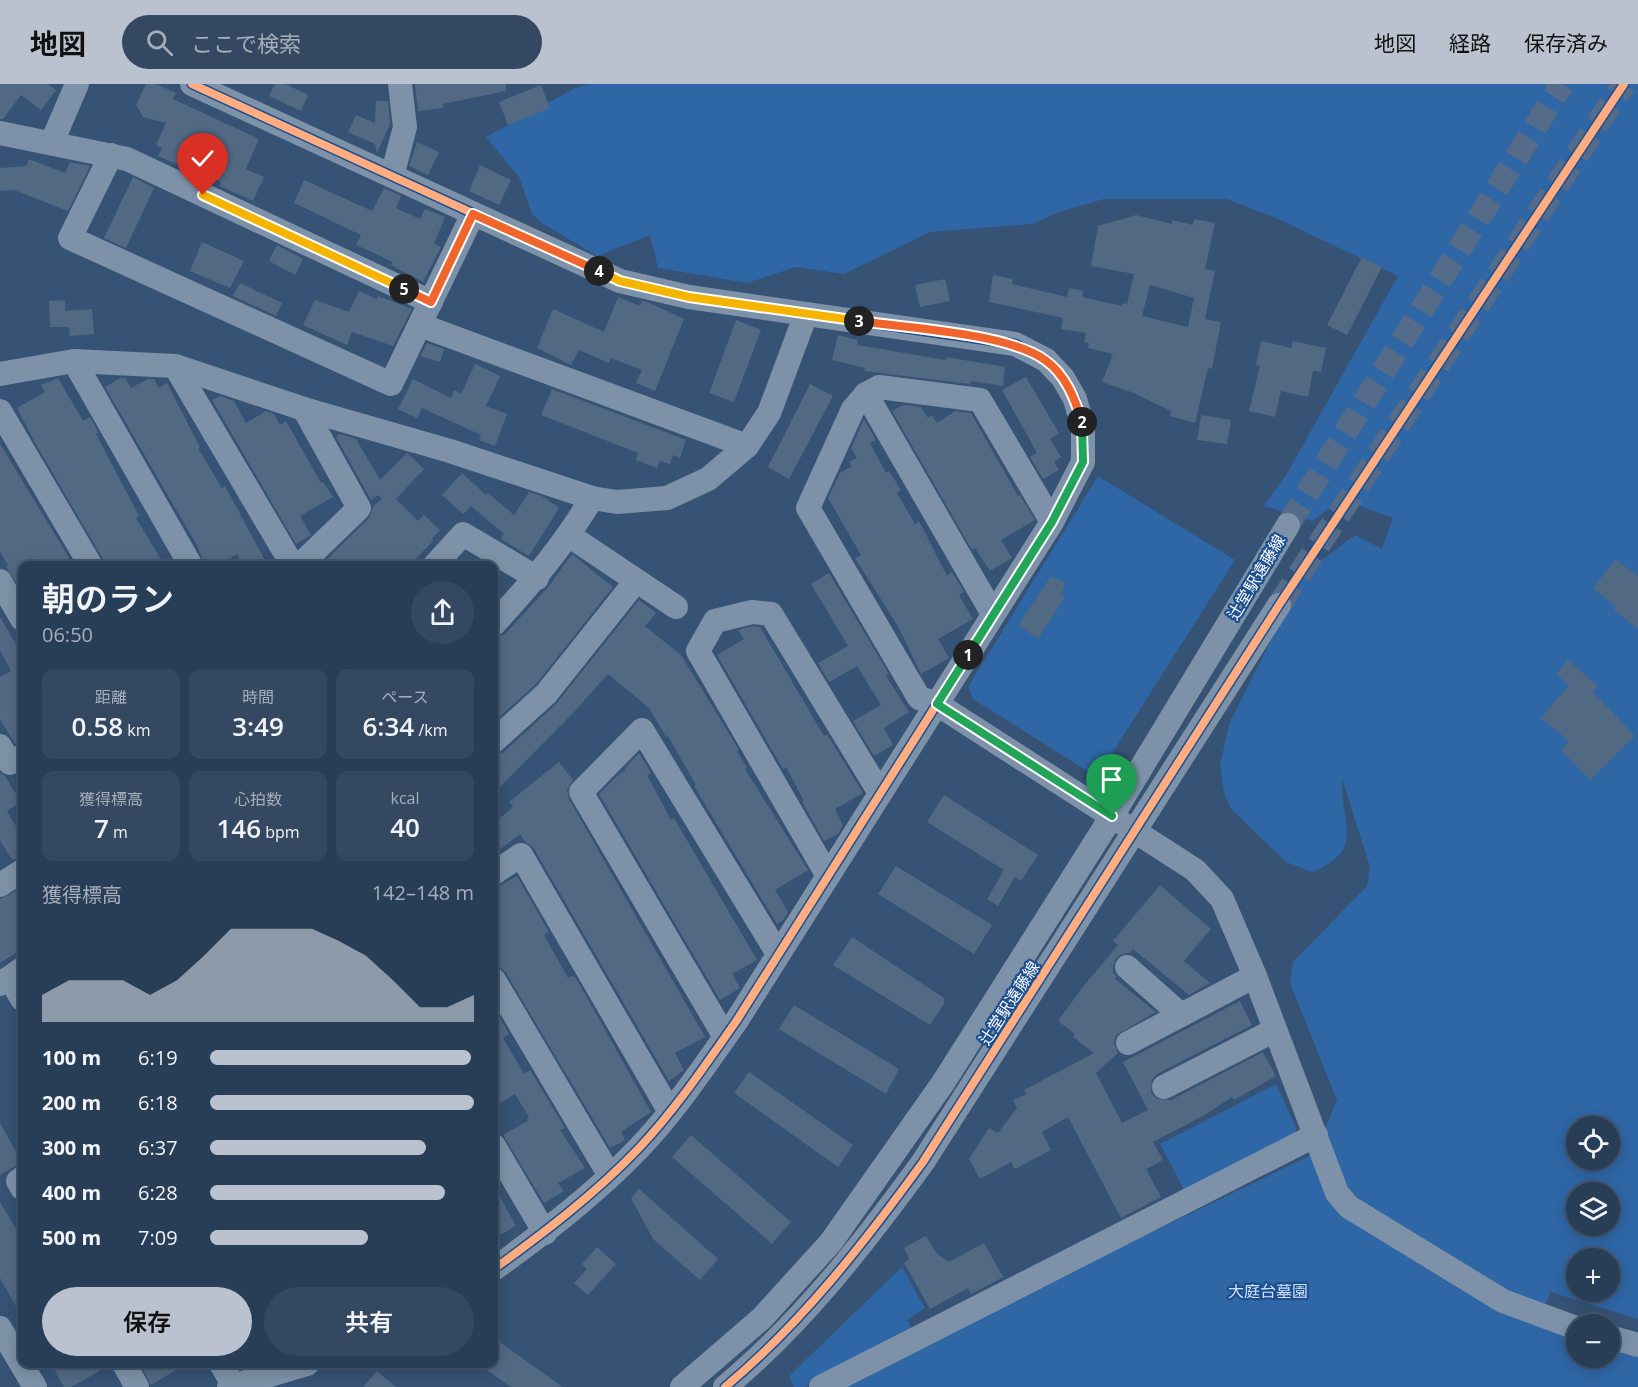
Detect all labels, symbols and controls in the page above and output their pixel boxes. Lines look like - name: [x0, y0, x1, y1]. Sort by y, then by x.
- search box: [122, 15, 542, 69]
- text: 地図: [30, 24, 86, 62]
- icon: search: [143, 26, 176, 59]
- text: ここで検索: [191, 28, 301, 58]
- text: 地図: [1374, 29, 1416, 57]
- text: 経路: [1449, 29, 1491, 57]
- text: 保存済み: [1524, 29, 1608, 57]
- pin: [177, 133, 228, 195]
- icon: check: [186, 142, 219, 175]
- pin: 4: [584, 256, 614, 286]
- text: 4: [594, 260, 604, 282]
- pin: 5: [389, 274, 419, 304]
- text: 5: [399, 278, 409, 300]
- pin: 3: [844, 306, 874, 336]
- text: 3: [854, 310, 864, 332]
- pin: 2: [1067, 407, 1097, 437]
- text: 2: [1077, 411, 1087, 433]
- street label: 辻堂駅遠藤線: [1222, 530, 1290, 624]
- text: 朝のラン: [42, 576, 174, 621]
- button: share: [411, 581, 474, 644]
- text: 06:50: [42, 621, 93, 648]
- pin: 1: [953, 640, 983, 670]
- text: 1: [963, 644, 973, 666]
- text: 距離: [95, 686, 127, 708]
- text: 時間: [242, 686, 274, 708]
- text: ペース: [381, 686, 429, 708]
- text: 0.58: [71, 708, 123, 744]
- text: 3:49: [232, 708, 284, 744]
- text: 6:34: [363, 708, 414, 744]
- text: km: [123, 719, 151, 741]
- text: /km: [414, 719, 447, 741]
- pin: [1086, 754, 1137, 816]
- icon: arrive: [1095, 763, 1128, 796]
- text: kcal: [391, 787, 420, 809]
- text: 獲得標高: [79, 788, 143, 810]
- text: 心拍数: [234, 788, 282, 810]
- text: 40: [390, 809, 420, 845]
- text: 7: [94, 810, 109, 846]
- text: 146: [216, 810, 261, 846]
- text: m: [109, 821, 128, 843]
- text: bpm: [261, 821, 300, 843]
- text: 142–148 m: [372, 879, 474, 906]
- text: 獲得標高: [42, 881, 122, 908]
- street label: 辻堂駅遠藤線: [974, 957, 1044, 1049]
- text: 100 m: [42, 1044, 101, 1071]
- text: 6:19: [138, 1044, 178, 1071]
- text: 200 m: [42, 1089, 101, 1116]
- text: 6:18: [138, 1089, 178, 1116]
- map controls: [1566, 1116, 1620, 1368]
- button: locate: [1566, 1116, 1620, 1170]
- text: 300 m: [42, 1134, 101, 1161]
- text: 6:37: [138, 1134, 178, 1161]
- text: 400 m: [42, 1179, 101, 1206]
- text: 6:28: [138, 1179, 178, 1206]
- button: layers: [1566, 1182, 1620, 1236]
- text: 500 m: [42, 1224, 101, 1251]
- text: 7:09: [138, 1224, 178, 1251]
- button: +: [1566, 1248, 1620, 1302]
- park label: 大庭台墓園: [1228, 1280, 1308, 1302]
- button: 保存: [42, 1287, 252, 1356]
- button: 共有: [264, 1287, 474, 1356]
- button: −: [1566, 1314, 1620, 1368]

